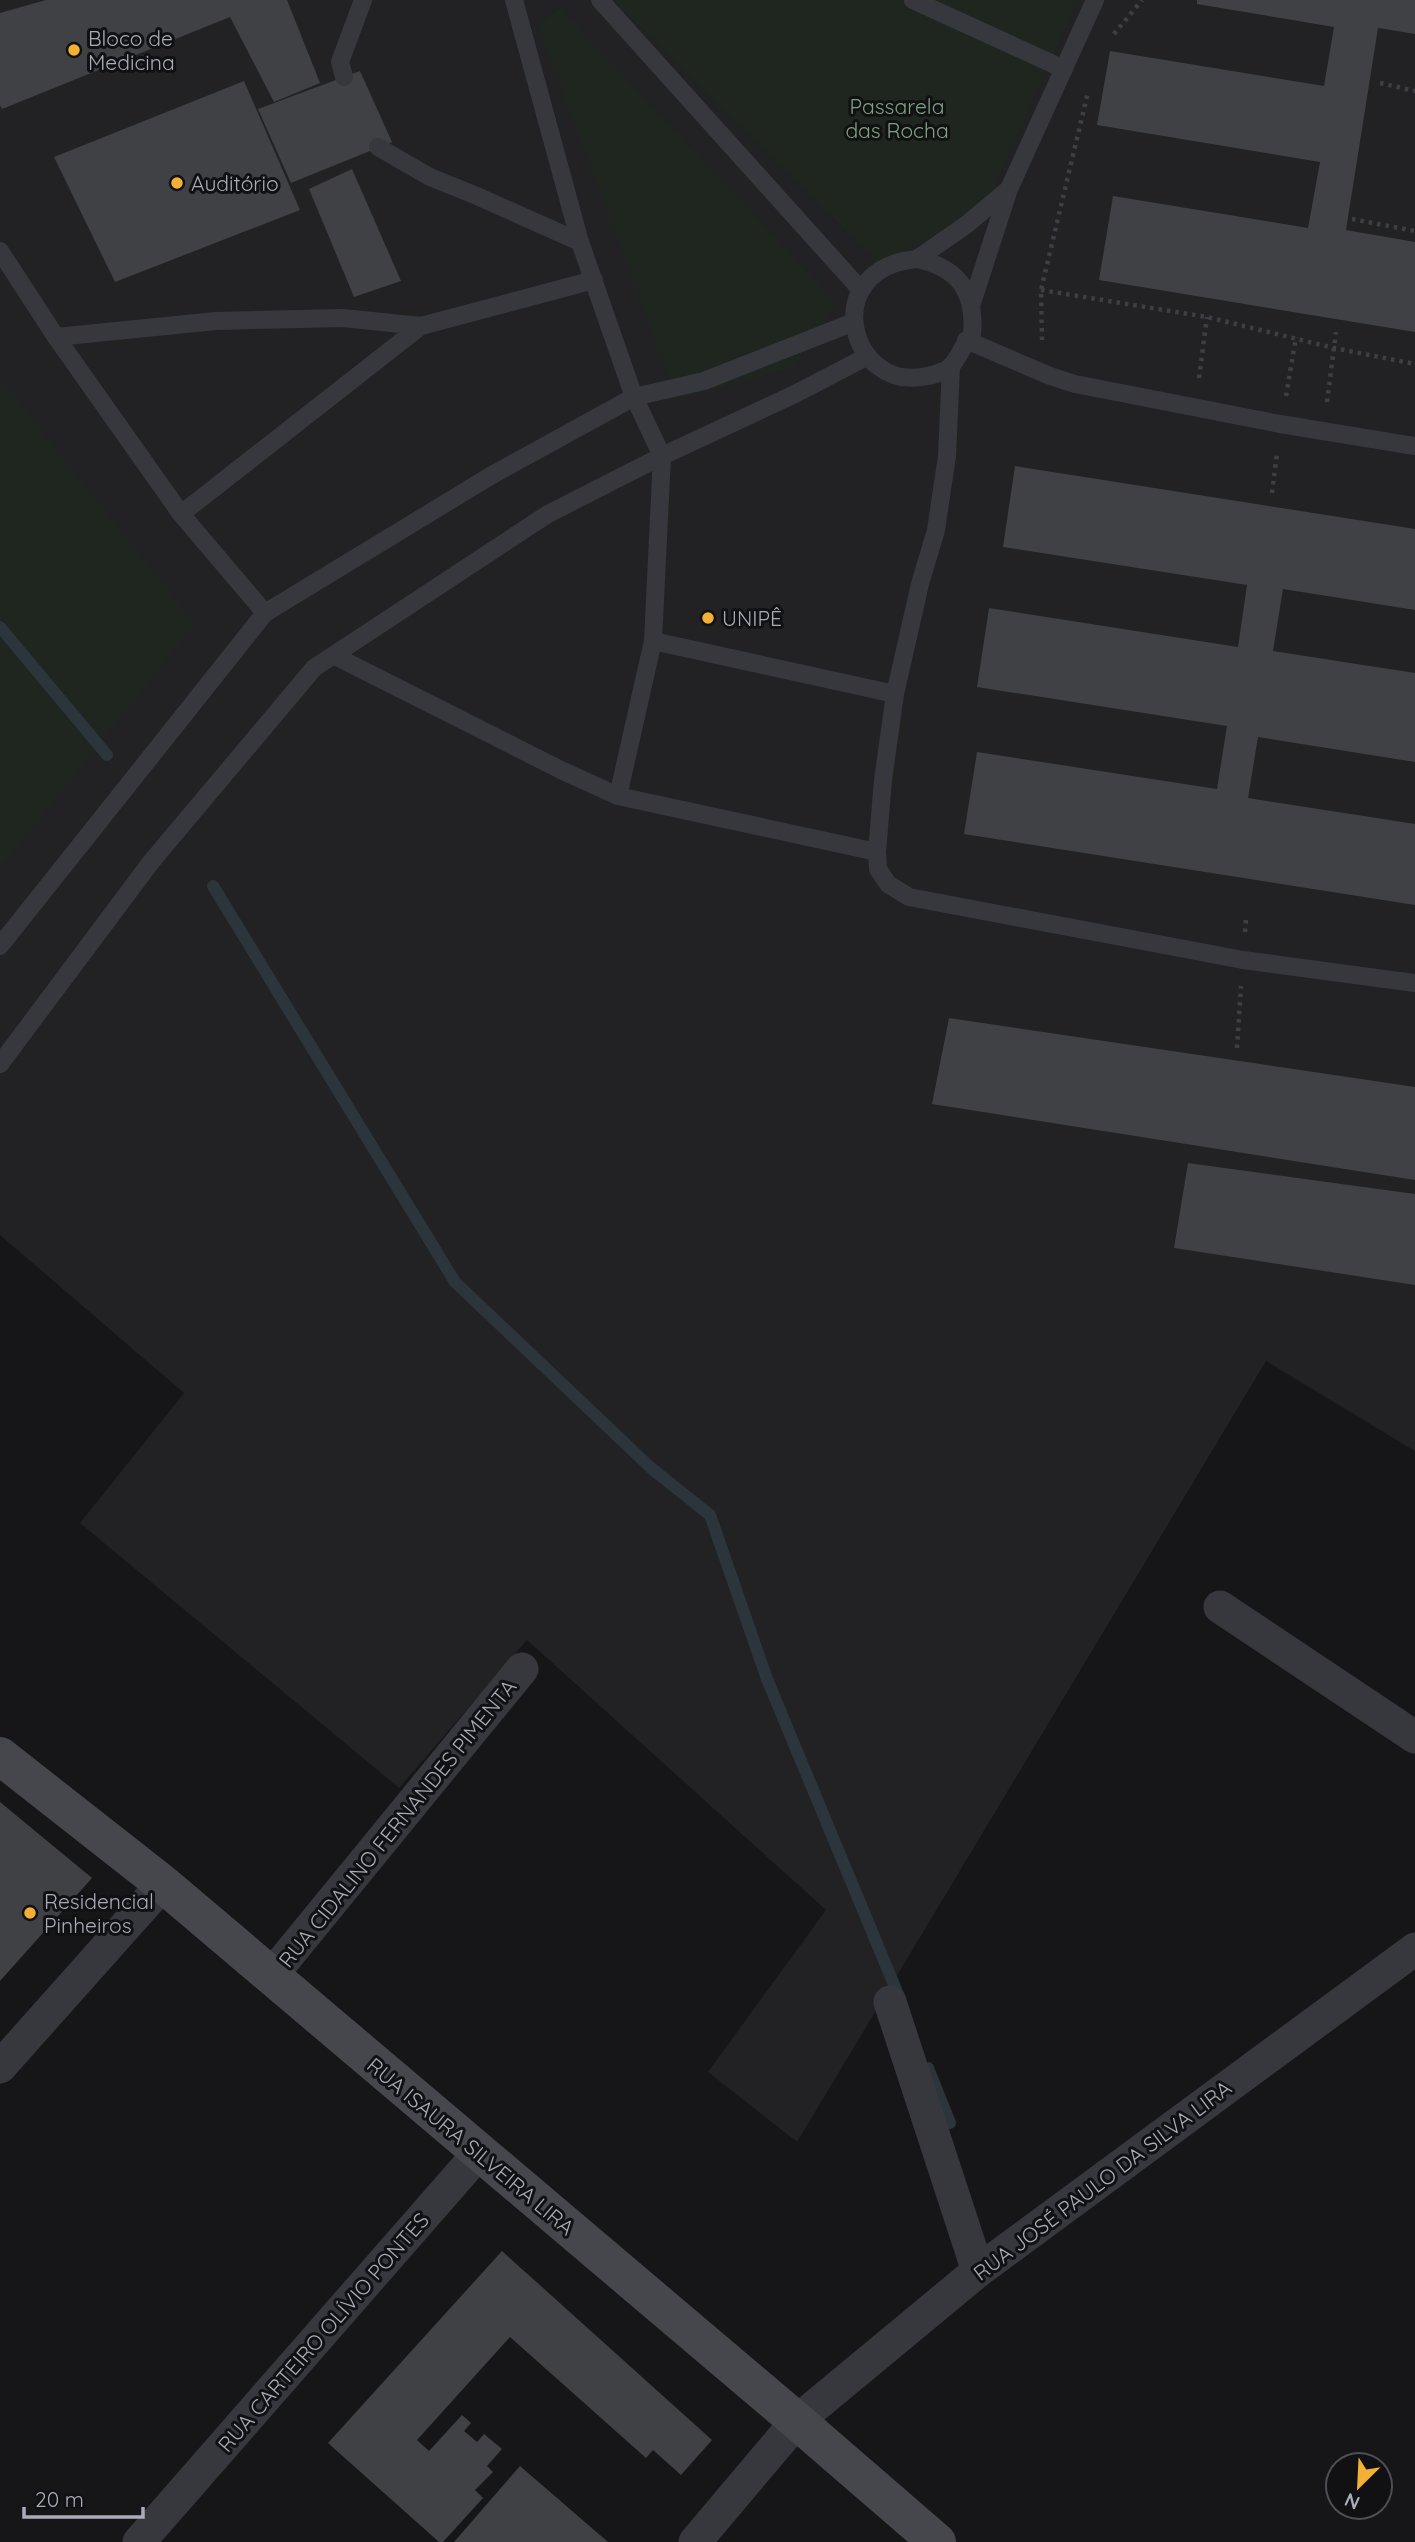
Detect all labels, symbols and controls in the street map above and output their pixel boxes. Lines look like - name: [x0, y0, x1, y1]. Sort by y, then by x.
- place label: Bloco de Medicina: [88, 25, 175, 75]
- marker: Bloco de Medicina: [66, 42, 82, 58]
- park label: Passarela das Rocha: [845, 93, 949, 143]
- place label: Auditório: [191, 170, 279, 196]
- marker: Auditório: [169, 175, 185, 191]
- place label: UNIPÊ: [722, 605, 782, 631]
- marker: UNIPÊ: [700, 610, 716, 626]
- street label: RUA CIDALINO FERNANDES PIMENTA: [273, 1674, 521, 1972]
- place label: Residencial Pinheiros: [44, 1888, 154, 1938]
- marker: Residencial Pinheiros: [22, 1905, 38, 1921]
- street label: RUA ISAURA SILVEIRA LIRA: [362, 2052, 580, 2240]
- street label: RUA JOSÉ PAULO DA SILVA LIRA: [968, 2074, 1236, 2286]
- street label: RUA CARTEIRO OLÍVIO PONTES: [212, 2207, 434, 2457]
- north arrow: [1324, 2451, 1394, 2521]
- scale bar: [24, 2476, 144, 2520]
- text: 20 m: [35, 2486, 84, 2512]
- text: N: [1341, 2488, 1363, 2515]

